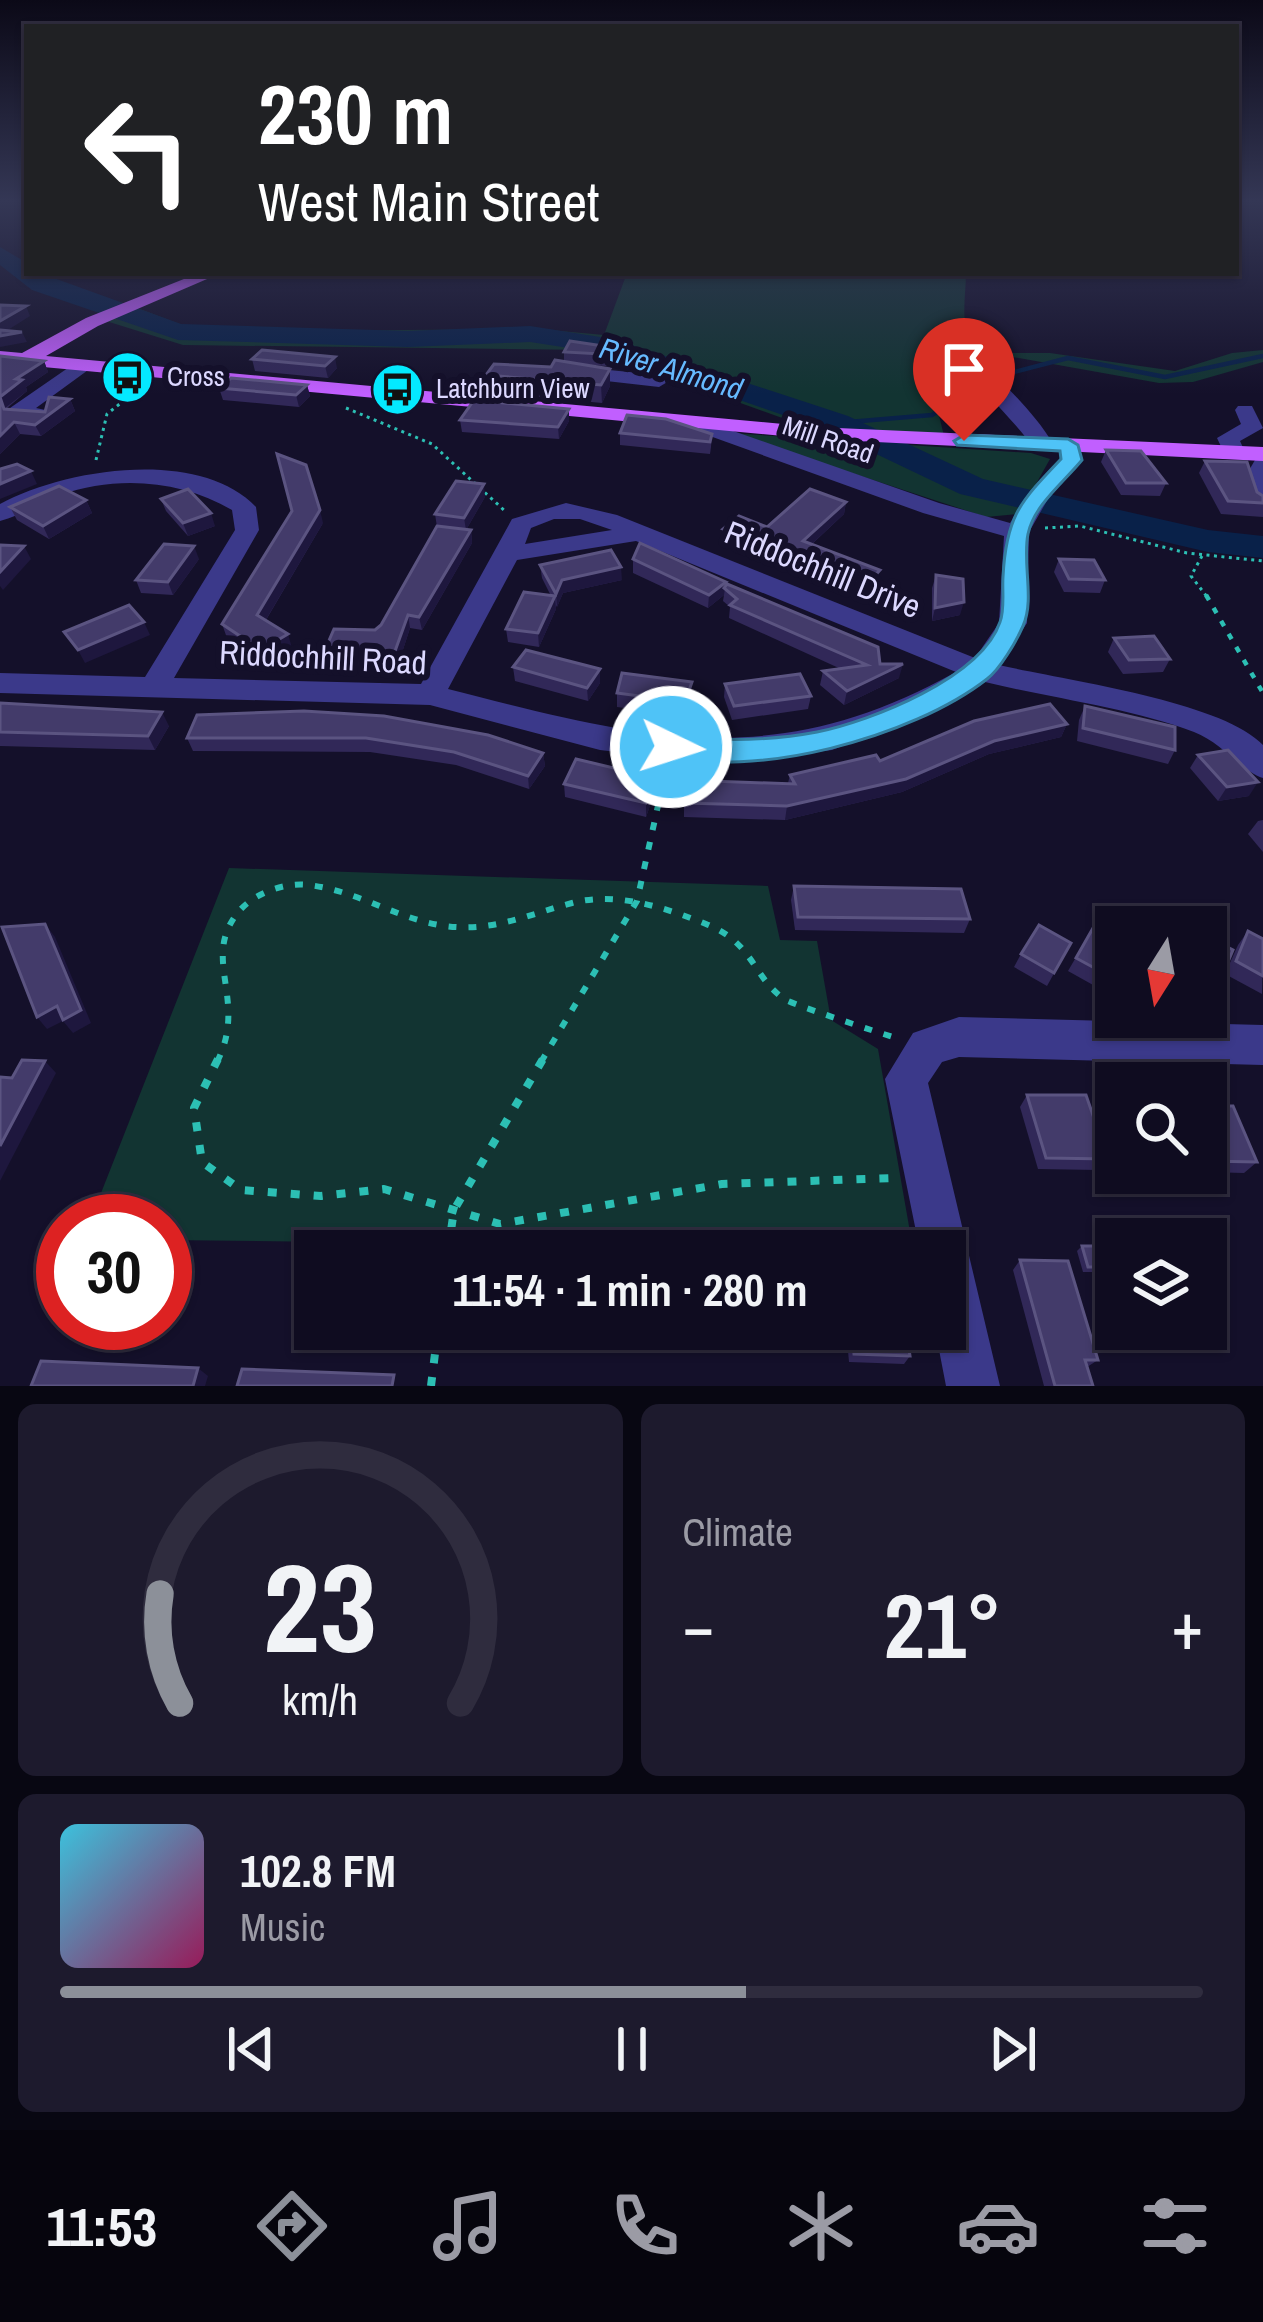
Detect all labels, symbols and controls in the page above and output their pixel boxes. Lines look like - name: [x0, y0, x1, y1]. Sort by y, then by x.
- text: 230 m: [258, 57, 453, 170]
- icon: left: [60, 72, 216, 228]
- text: West Main Street: [258, 165, 599, 238]
- pin: [913, 318, 1015, 441]
- water label: River Almond: [595, 327, 748, 409]
- icon: arrive: [931, 336, 997, 402]
- bus stop icon: Cross: [100, 349, 156, 405]
- place label: Cross: [167, 358, 225, 394]
- bus stop icon: Latchburn View: [369, 361, 425, 417]
- place label: Latchburn View: [436, 370, 589, 406]
- street label: Mill Road: [778, 407, 878, 471]
- street label: Riddochhill Drive: [719, 510, 927, 628]
- street label: Riddochhill Road: [218, 630, 428, 684]
- position arrow: [608, 684, 734, 810]
- north arrow: [1095, 906, 1227, 1038]
- map controls: [1095, 906, 1227, 1350]
- button: search: [1095, 1062, 1227, 1194]
- speed limit sign: 30: [36, 1194, 192, 1350]
- button: layers: [1095, 1218, 1227, 1350]
- text: 11:54 · 1 min · 280 m: [453, 1259, 807, 1320]
- text: Climate: [683, 1506, 793, 1558]
- text: 23: [263, 1523, 377, 1691]
- text: 21°: [884, 1565, 1002, 1686]
- text: −: [683, 1581, 714, 1670]
- text: +: [1171, 1581, 1203, 1670]
- text: km/h: [282, 1671, 358, 1728]
- text: 102.8 FM: [240, 1840, 396, 1901]
- text: Music: [240, 1901, 325, 1953]
- icon: previous: [218, 2016, 284, 2082]
- icon: pause: [599, 2016, 665, 2082]
- icon: next: [980, 2016, 1046, 2082]
- icon: directions: [250, 2184, 334, 2268]
- icon: music: [426, 2184, 510, 2268]
- icon: phone: [603, 2184, 687, 2268]
- icon: climate: [779, 2184, 863, 2268]
- icon: car: [956, 2184, 1040, 2268]
- icon: filters: [1133, 2184, 1217, 2268]
- text: 11:53: [46, 2190, 157, 2263]

